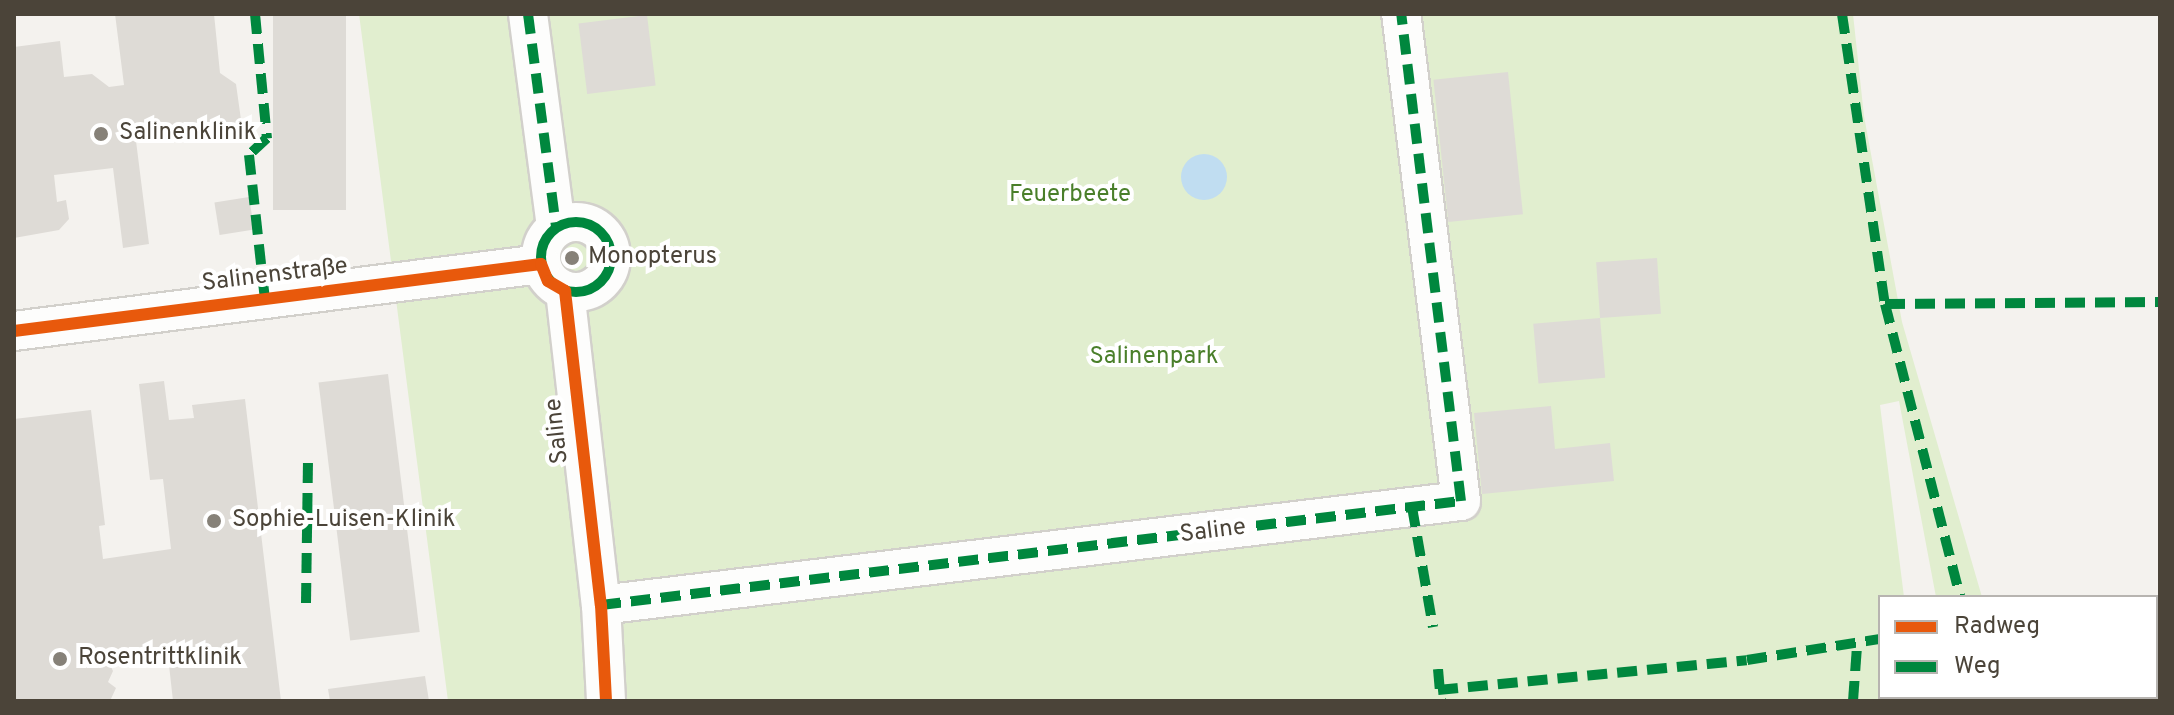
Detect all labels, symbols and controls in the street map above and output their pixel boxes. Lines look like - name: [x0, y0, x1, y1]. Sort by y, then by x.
- place label: Salinenklinik: [119, 120, 256, 148]
- marker: Salinenklinik: [90, 123, 112, 145]
- park label: Feuerbeete: [1009, 182, 1131, 210]
- place label: Monopterus: [588, 244, 717, 272]
- marker: Monopterus: [563, 249, 581, 267]
- street label: Salinenstraße: [200, 253, 350, 299]
- park label: Salinenpark: [1089, 344, 1219, 372]
- street label: Saline: [540, 397, 576, 465]
- place label: Sophie-Luisen-Klinik: [232, 507, 455, 535]
- marker: Sophie-Luisen-Klinik: [203, 510, 225, 532]
- street label: Saline: [1178, 514, 1248, 550]
- legend: [1878, 595, 2158, 699]
- text: Radweg: [1954, 612, 2040, 642]
- place label: Rosentrittklinik: [78, 645, 242, 673]
- marker: Rosentrittklinik: [49, 648, 71, 670]
- text: Weg: [1954, 652, 2001, 682]

